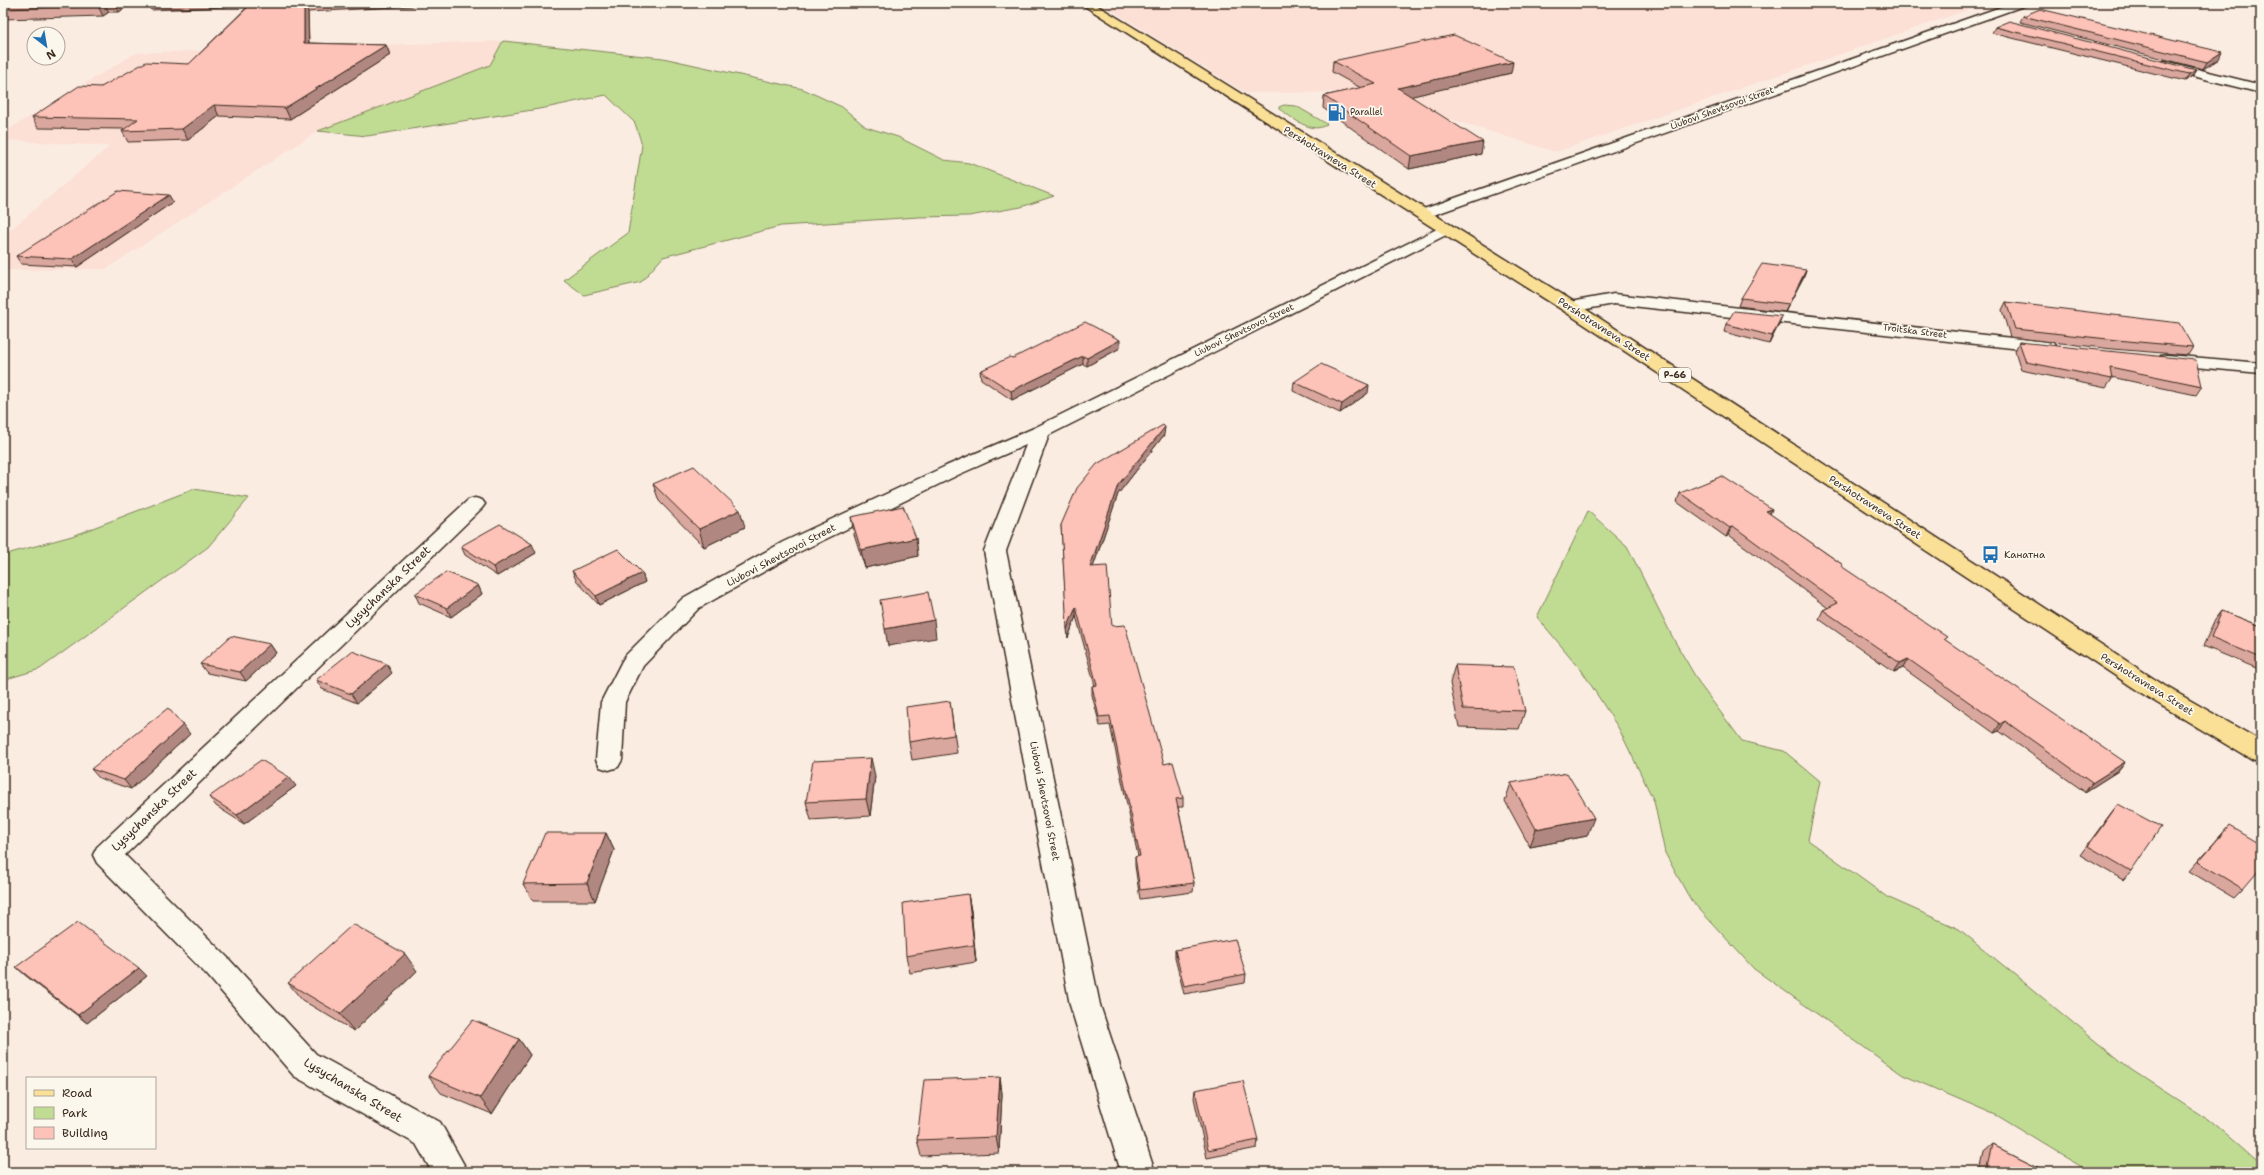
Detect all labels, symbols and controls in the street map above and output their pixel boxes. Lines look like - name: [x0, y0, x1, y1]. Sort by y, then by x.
- north arrow: [26, 26, 66, 66]
- text: N: [43, 45, 58, 63]
- street label: Liubovi Shevtsovoi Street: [1669, 84, 1775, 132]
- fuel station icon: Parallel: [1327, 102, 1347, 122]
- place label: Parallel: [1350, 106, 1383, 118]
- street label: Pershotravneva Street: [1281, 123, 1379, 191]
- street label: Pershotravneva Street: [1555, 294, 1653, 364]
- street label: Liubovi Shevtsovoi Street: [1192, 301, 1296, 359]
- street label: Troitska Street: [1882, 321, 1948, 341]
- road number: Р-66: [1659, 368, 1691, 382]
- street label: Pershotravneva Street: [1826, 472, 1924, 542]
- street label: Liubovi Shevtsovoi Street: [724, 521, 838, 589]
- street label: Lysychanska Street: [342, 542, 434, 632]
- bus stop icon: Канатна: [1981, 544, 2001, 564]
- place label: Канатна: [2004, 548, 2046, 561]
- street label: Pershotravneva Street: [2098, 650, 2196, 718]
- street label: Liubovi Shevtsovoi Street: [1027, 740, 1063, 862]
- street label: Lysychanska Street: [108, 765, 200, 855]
- street label: Lysychanska Street: [301, 1054, 405, 1126]
- legend: [26, 1077, 156, 1149]
- text: Road: [62, 1085, 93, 1101]
- text: Park: [62, 1105, 88, 1121]
- text: Building: [62, 1125, 108, 1141]

